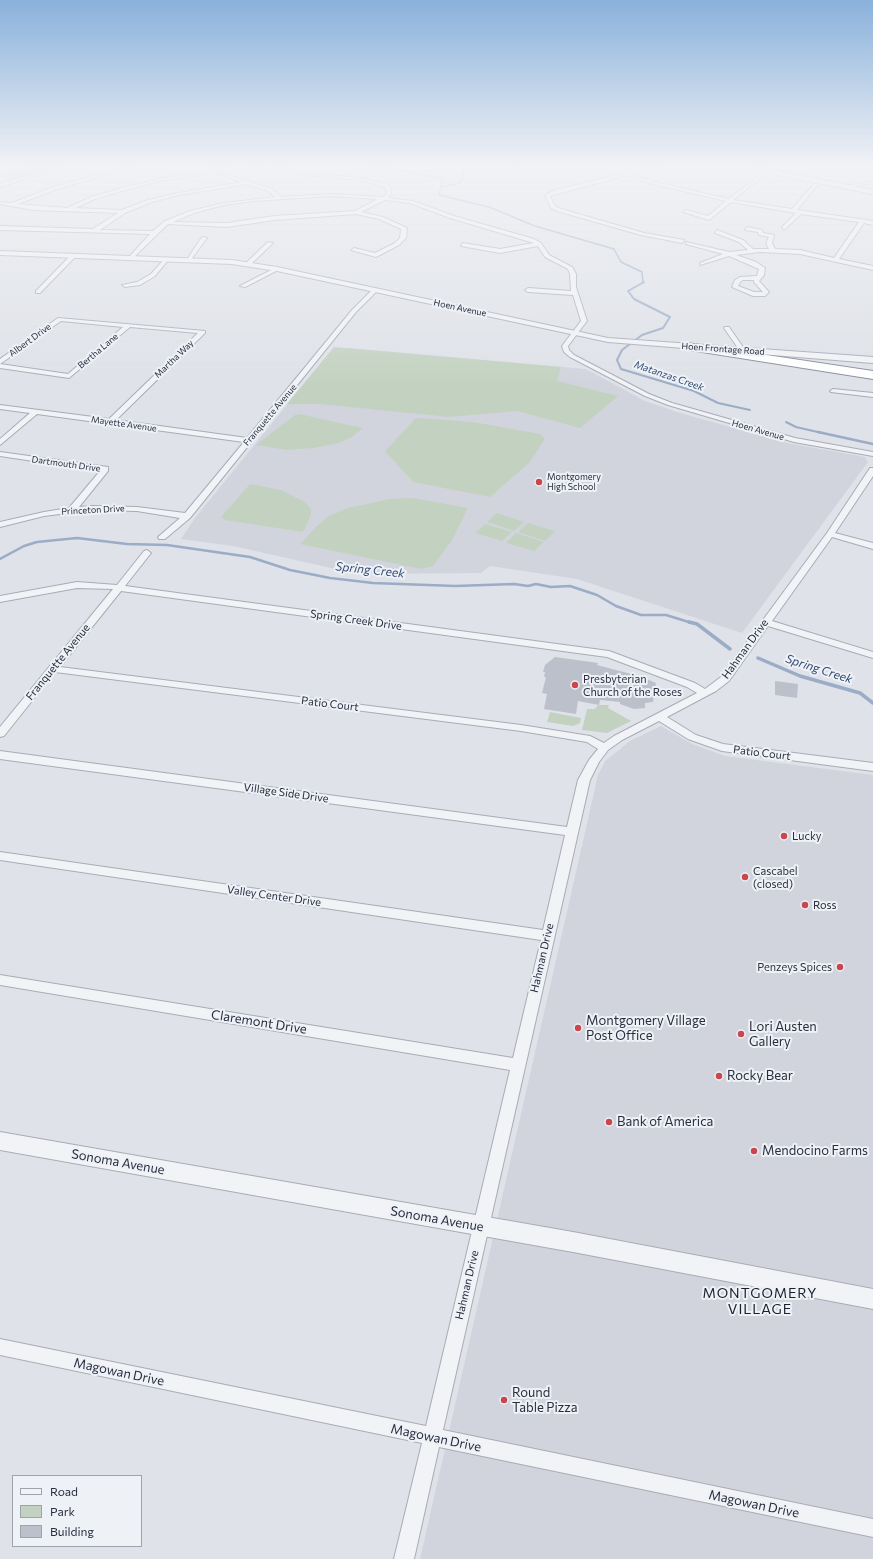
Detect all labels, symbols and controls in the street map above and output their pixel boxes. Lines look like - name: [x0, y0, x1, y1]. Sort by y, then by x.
- street label: Hoen Avenue: [433, 297, 487, 319]
- street label: Albert Drive: [7, 321, 53, 359]
- street label: Bertha Lane: [76, 331, 120, 371]
- street label: Martha Way: [152, 338, 196, 380]
- street label: Hoen Frontage Road: [681, 341, 765, 357]
- water label: Matanzas Creek: [633, 358, 705, 394]
- street label: Franquette Avenue: [241, 382, 299, 448]
- street label: Mayette Avenue: [91, 414, 157, 434]
- street label: Hoen Avenue: [731, 417, 785, 443]
- street label: Dartmouth Drive: [31, 454, 101, 474]
- place label: Montgomery High School: [547, 472, 601, 493]
- marker: Montgomery High School: [534, 477, 544, 487]
- street label: Princeton Drive: [61, 503, 125, 517]
- water label: Spring Creek: [335, 559, 405, 581]
- street label: Spring Creek Drive: [309, 607, 403, 633]
- street label: Hahman Drive: [719, 617, 771, 681]
- street label: Franquette Avenue: [23, 621, 93, 703]
- water label: Spring Creek: [784, 651, 854, 687]
- place label: Presbyterian Church of the Roses: [583, 672, 682, 698]
- marker: Presbyterian Church of the Roses: [570, 680, 580, 690]
- street label: Patio Court: [300, 694, 360, 714]
- street label: Patio Court: [732, 743, 792, 763]
- street label: Village Side Drive: [243, 781, 329, 805]
- place label: Lucky: [792, 829, 822, 843]
- marker: Lucky: [779, 831, 789, 841]
- place label: Cascabel (closed): [753, 864, 798, 890]
- marker: Cascabel (closed): [740, 872, 750, 882]
- street label: Valley Center Drive: [226, 883, 322, 909]
- place label: Ross: [813, 898, 836, 912]
- marker: Ross: [800, 900, 810, 910]
- street label: Hahman Drive: [528, 922, 556, 994]
- place label: Penzeys Spices: [757, 960, 832, 974]
- marker: Penzeys Spices: [835, 962, 845, 972]
- street label: Claremont Drive: [210, 1007, 308, 1037]
- place label: Montgomery Village Post Office: [586, 1013, 706, 1044]
- place label: Lori Austen Gallery: [749, 1019, 817, 1050]
- marker: Montgomery Village Post Office: [573, 1023, 583, 1033]
- marker: Lori Austen Gallery: [736, 1029, 746, 1039]
- place label: Rocky Bear: [727, 1068, 793, 1084]
- marker: Rocky Bear: [714, 1071, 724, 1081]
- place label: Bank of America: [617, 1114, 713, 1130]
- marker: Bank of America: [604, 1117, 614, 1127]
- place label: Mendocino Farms: [762, 1143, 868, 1159]
- street label: Sonoma Avenue: [70, 1146, 166, 1178]
- marker: Mendocino Farms: [749, 1146, 759, 1156]
- street label: Sonoma Avenue: [389, 1203, 485, 1235]
- street label: Hahman Drive: [453, 1249, 481, 1321]
- district label: MONTGOMERY VILLAGE: [703, 1285, 817, 1318]
- street label: Magowan Drive: [72, 1355, 166, 1389]
- place label: Round Table Pizza: [512, 1385, 578, 1416]
- marker: Round Table Pizza: [499, 1395, 509, 1405]
- street label: Magowan Drive: [389, 1421, 483, 1455]
- legend: [12, 1475, 142, 1547]
- text: Road: [50, 1484, 78, 1498]
- street label: Magowan Drive: [707, 1487, 801, 1521]
- text: Park: [50, 1504, 75, 1518]
- text: Building: [50, 1524, 94, 1538]

